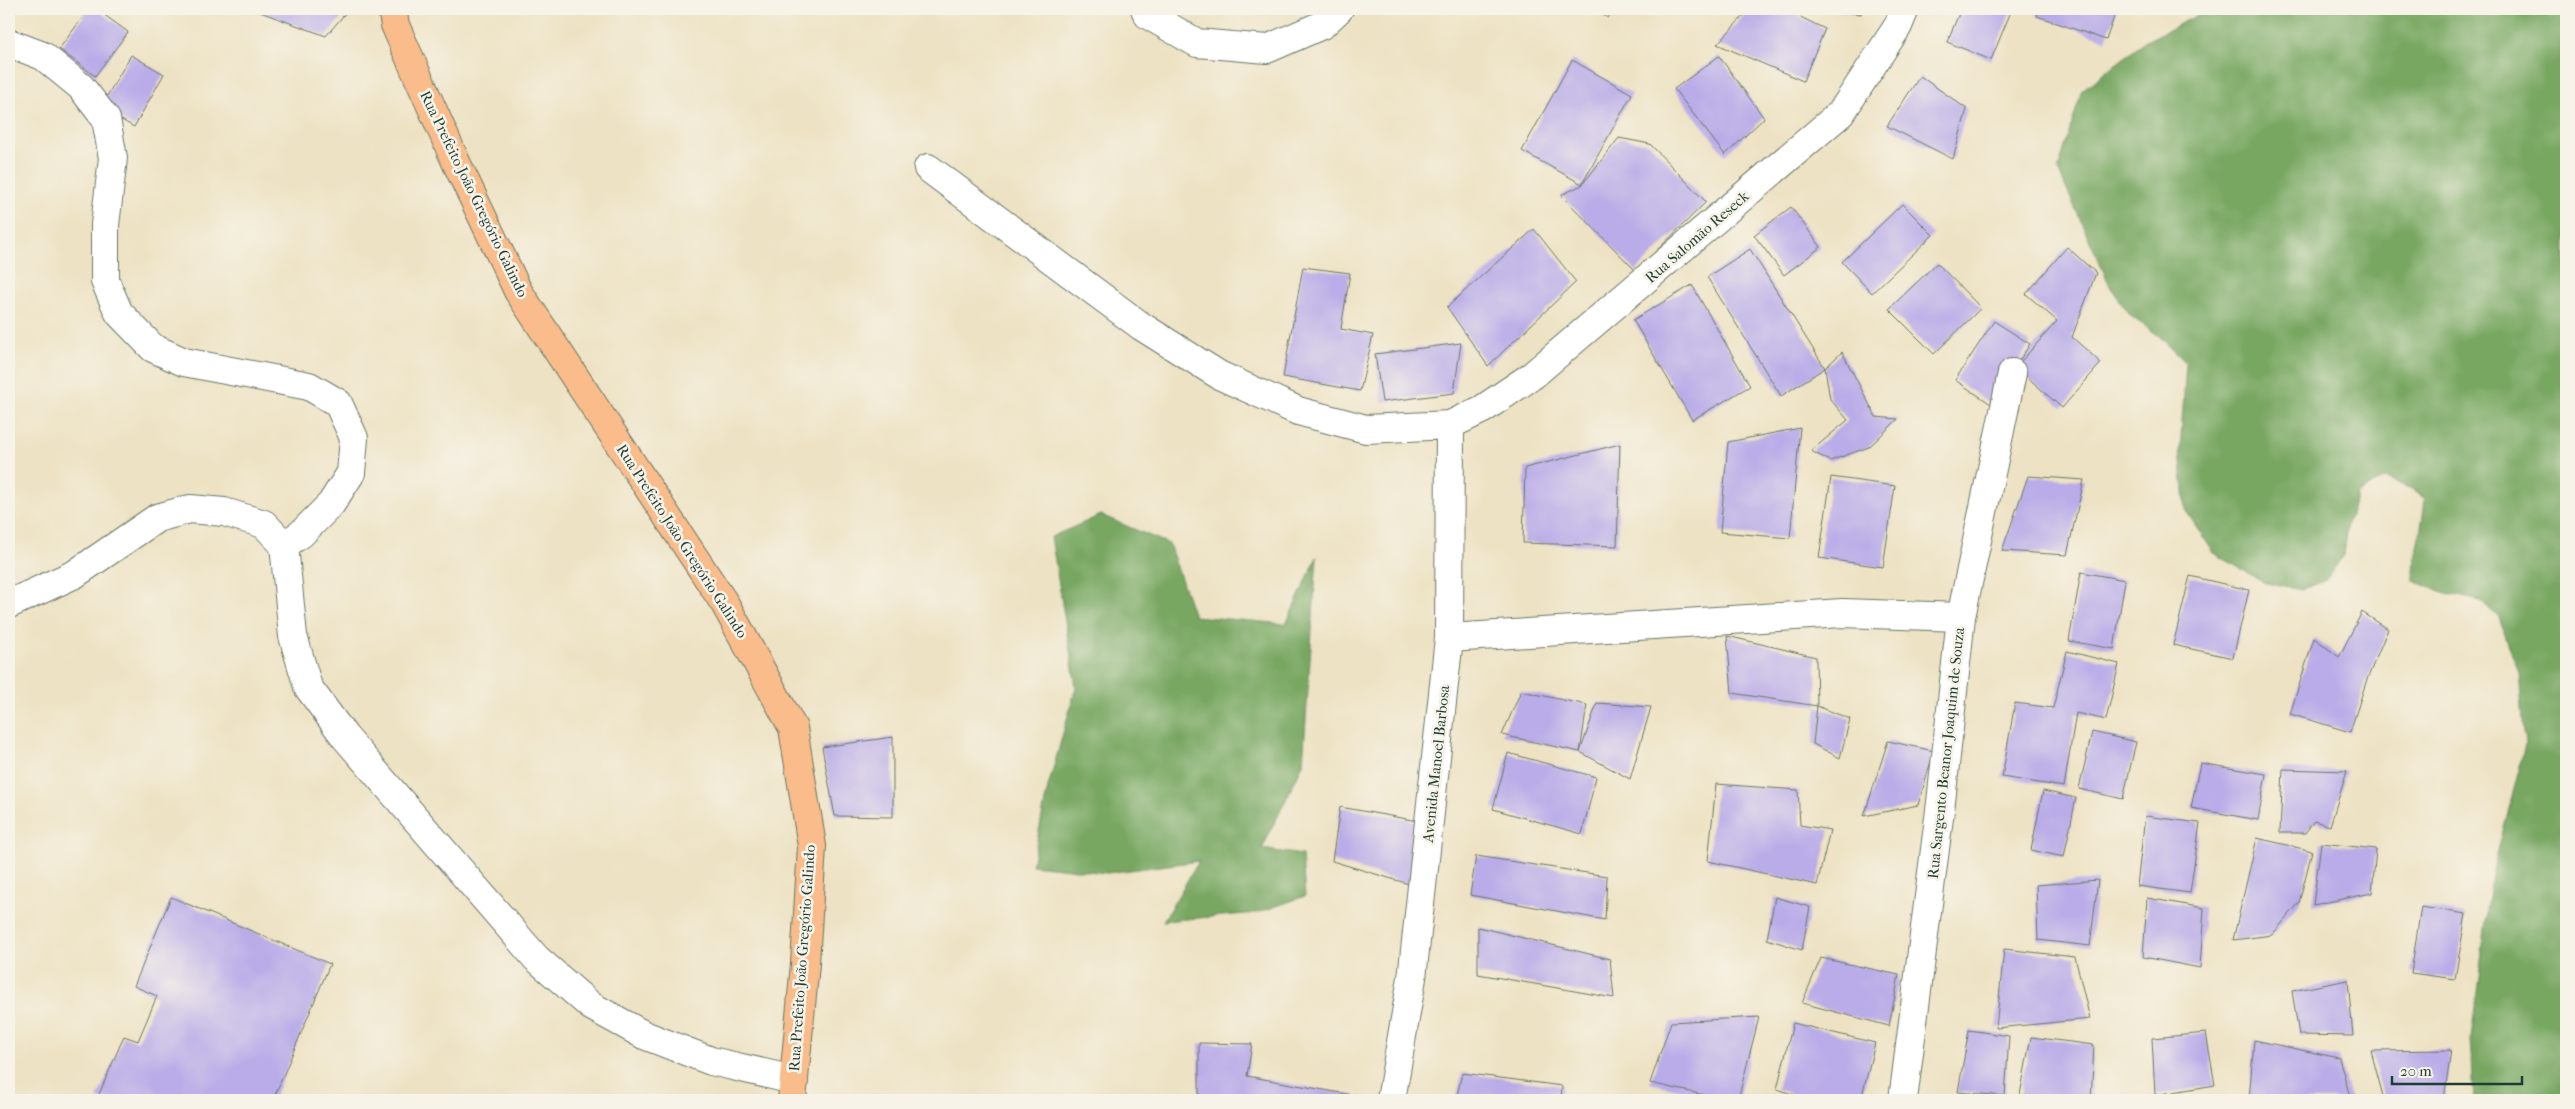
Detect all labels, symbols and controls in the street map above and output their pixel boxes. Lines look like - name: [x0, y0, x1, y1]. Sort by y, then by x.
- street label: Rua Prefeito João Gregório Galindo: [416, 88, 532, 300]
- street label: Rua Salomão Reseck: [1642, 187, 1753, 287]
- street label: Rua Prefeito João Gregório Galindo: [613, 441, 752, 642]
- street label: Rua Sargento Beanor Joaquim de Souza: [1924, 625, 1968, 880]
- street label: Avenida Manoel Barbosa: [1419, 683, 1453, 845]
- street label: Rua Prefeito João Gregório Galindo: [785, 844, 819, 1072]
- scale bar: [2392, 1054, 2522, 1086]
- text: 20 m: [2400, 1062, 2432, 1080]

